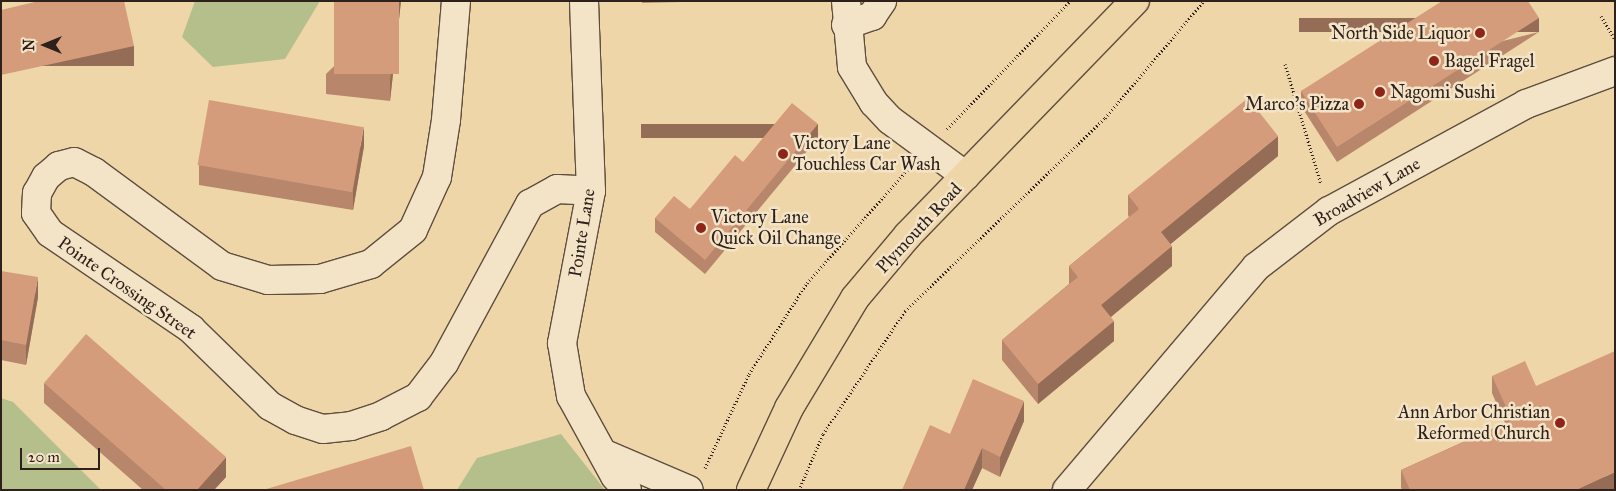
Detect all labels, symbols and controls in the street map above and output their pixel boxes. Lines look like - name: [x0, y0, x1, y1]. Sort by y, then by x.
- north arrow: [20, 20, 70, 70]
- place label: North Side Liquor: [1331, 22, 1470, 44]
- marker: North Side Liquor: [1474, 27, 1486, 39]
- text: N: [21, 39, 38, 51]
- place label: Bagel Fragel: [1444, 50, 1535, 72]
- marker: Bagel Fragel: [1428, 55, 1440, 67]
- place label: Nagomi Sushi: [1390, 81, 1495, 103]
- marker: Nagomi Sushi: [1374, 86, 1386, 98]
- place label: Marco's Pizza: [1245, 93, 1349, 115]
- marker: Marco's Pizza: [1353, 98, 1365, 110]
- place label: Victory Lane Touchless Car Wash: [793, 133, 940, 176]
- marker: Victory Lane Touchless Car Wash: [777, 148, 789, 160]
- street label: Broadview Lane: [1310, 153, 1424, 231]
- street label: Plymouth Road: [872, 178, 966, 278]
- street label: Pointe Lane: [564, 187, 600, 279]
- place label: Victory Lane Quick Oil Change: [711, 207, 841, 250]
- marker: Victory Lane Quick Oil Change: [695, 222, 707, 234]
- street label: Pointe Crossing Street: [53, 232, 201, 344]
- place label: Ann Arbor Christian Reformed Church: [1398, 402, 1550, 444]
- marker: Ann Arbor Christian Reformed Church: [1554, 417, 1566, 429]
- scale bar: [22, 438, 102, 470]
- text: 20 m: [28, 448, 60, 466]

